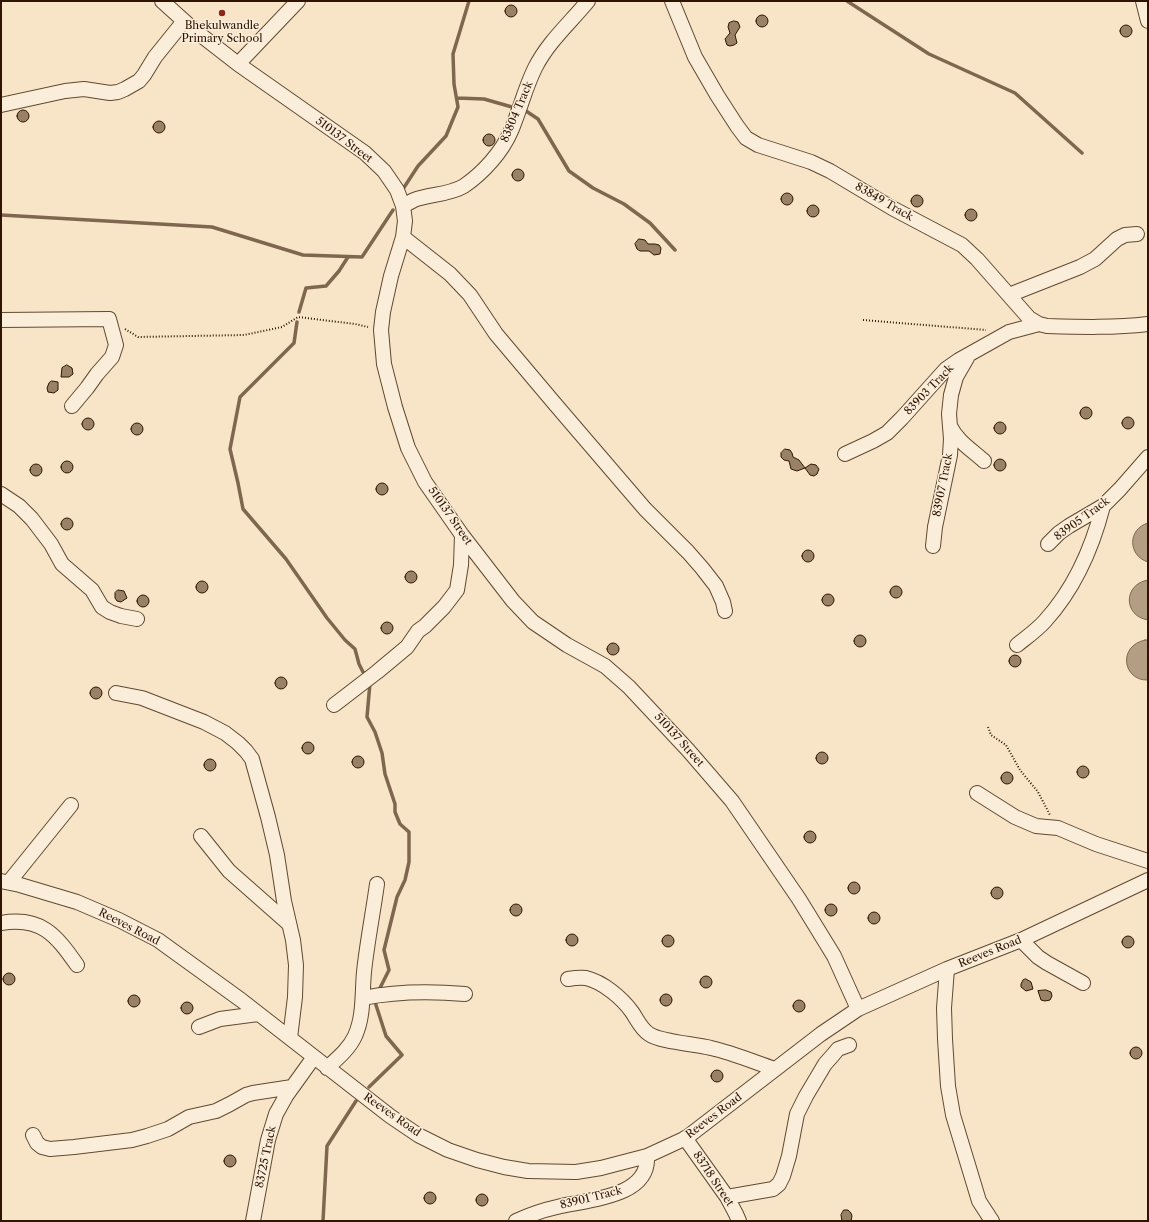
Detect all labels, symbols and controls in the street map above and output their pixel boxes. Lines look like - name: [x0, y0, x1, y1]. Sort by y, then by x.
- marker: Bhekulwandle Primary School: [217, 8, 227, 18]
- place label: Bhekulwandle Primary School: [182, 19, 262, 45]
- street label: 83804 Track: [498, 79, 536, 145]
- street label: 510137 Street: [313, 114, 375, 166]
- street label: 83849 Track: [853, 180, 915, 224]
- street label: 83903 Track: [902, 362, 956, 418]
- street label: 83907 Track: [930, 452, 956, 518]
- street label: 510137 Street: [425, 484, 475, 548]
- street label: 83905 Track: [1052, 495, 1112, 543]
- street label: 510137 Street: [651, 710, 707, 770]
- street label: Reeves Road: [96, 906, 162, 948]
- street label: Reeves Road: [957, 933, 1023, 971]
- street label: Reeves Road: [361, 1090, 423, 1140]
- street label: Reeves Road: [683, 1091, 745, 1141]
- street label: 83725 Track: [253, 1125, 279, 1189]
- street label: 83718 Street: [690, 1149, 736, 1209]
- street label: 83901 Track: [559, 1184, 623, 1212]

